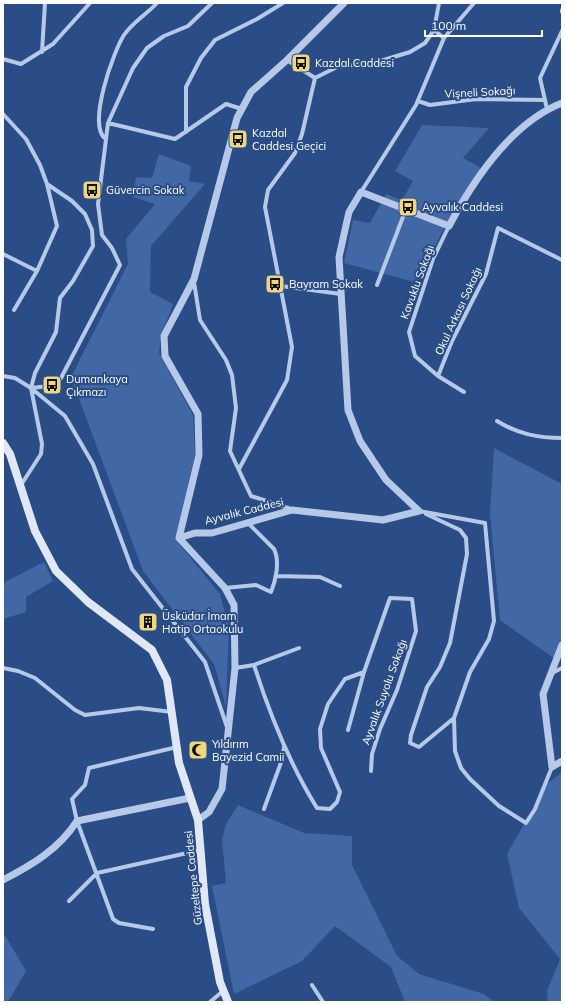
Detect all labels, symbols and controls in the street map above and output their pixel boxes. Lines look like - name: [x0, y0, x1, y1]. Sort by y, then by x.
- scale bar: [425, 12, 542, 38]
- text: 100 m: [431, 18, 466, 33]
- bus stop icon: Kazdal Caddesi: [290, 52, 312, 74]
- place label: Kazdal Caddesi: [315, 56, 394, 70]
- street label: Vişneli Sokağı: [444, 83, 516, 101]
- place label: Kazdal Caddesi Geçici: [252, 126, 326, 153]
- bus stop icon: Kazdal Caddesi Geçici: [227, 128, 249, 150]
- bus stop icon: Güvercin Sokak: [81, 179, 103, 201]
- place label: Güvercin Sokak: [106, 183, 185, 197]
- bus stop icon: Ayvalık Caddesi: [397, 196, 419, 218]
- place label: Ayvalık Caddesi: [422, 200, 503, 214]
- street label: Kavuklu Sokağı: [397, 243, 437, 321]
- street label: Okul Arkası Sokağı: [431, 265, 485, 357]
- bus stop icon: Bayram Sokak: [264, 273, 286, 295]
- place label: Bayram Sokak: [289, 277, 363, 291]
- place label: Dumankaya Çıkmazı: [66, 372, 128, 399]
- bus stop icon: Dumankaya Çıkmazı: [41, 374, 63, 396]
- street label: Ayvalık Caddesi: [203, 494, 285, 528]
- place label: Üsküdar İmam Hatip Ortaokulu: [162, 609, 243, 636]
- building icon: Üsküdar İmam Hatip Ortaokulu: [137, 611, 159, 633]
- street label: Ayvalık Suyolu Sokağı: [358, 637, 410, 747]
- place label: Yıldırım Bayezid Camii: [211, 737, 284, 764]
- mosque icon: Yıldırım Bayezid Camii: [187, 739, 209, 761]
- street label: Güzeltepe Caddesi: [181, 830, 205, 926]

